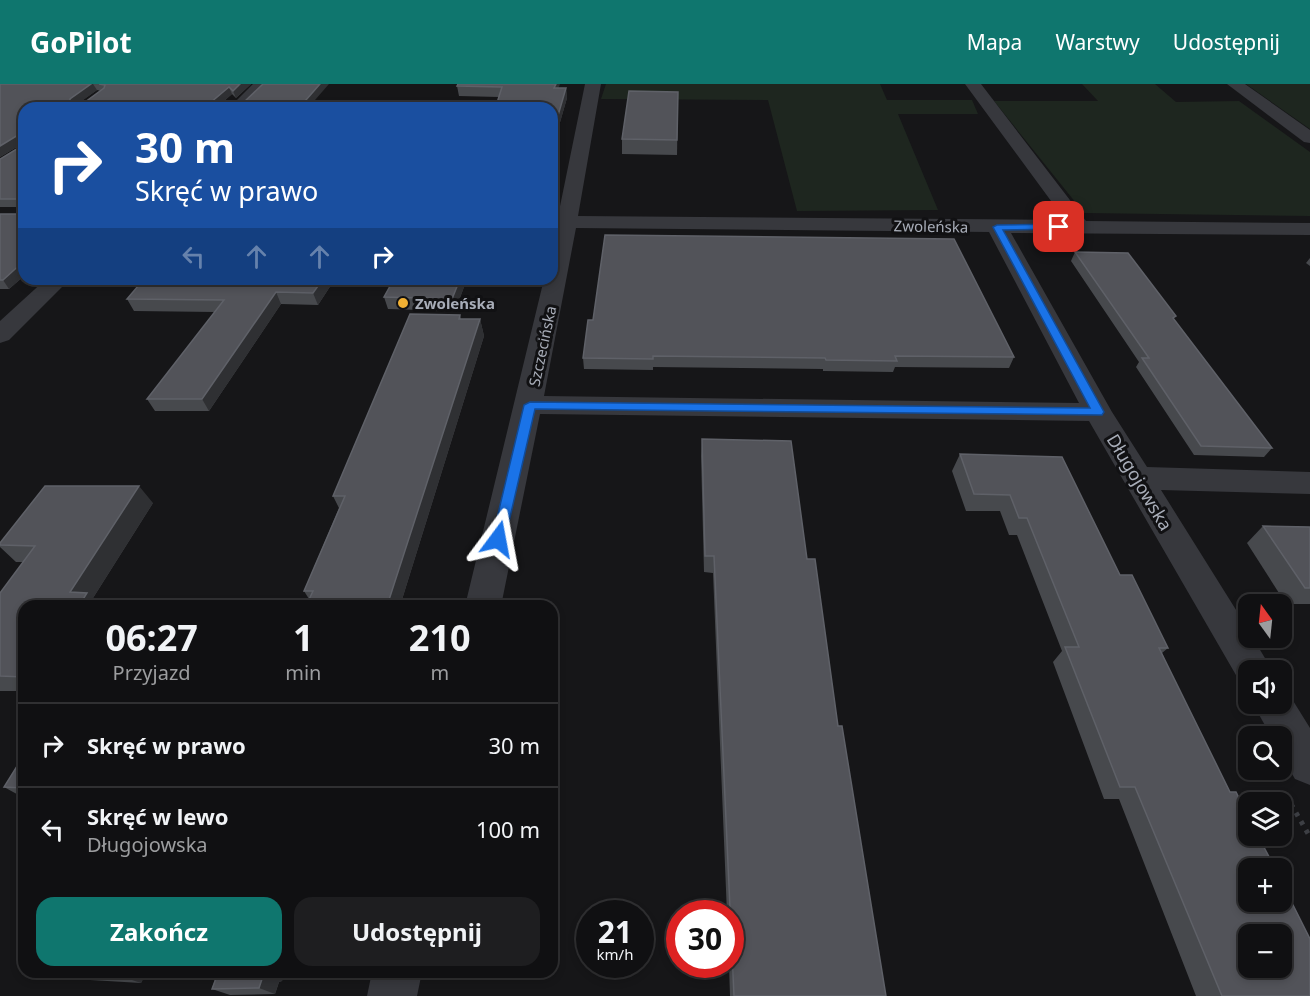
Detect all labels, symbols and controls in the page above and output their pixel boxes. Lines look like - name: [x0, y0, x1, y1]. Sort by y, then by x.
- text: GoPilot: [30, 23, 132, 61]
- text: Mapa: [967, 28, 1022, 56]
- text: Warstwy: [1055, 28, 1140, 56]
- text: Udostępnij: [1173, 28, 1280, 56]
- text: 30 m: [135, 118, 235, 175]
- icon: right: [36, 126, 114, 204]
- text: Skręć w prawo: [135, 172, 318, 209]
- pin: [1033, 201, 1084, 252]
- icon: arrive: [1042, 210, 1075, 243]
- street label: Zwoleńska: [894, 215, 968, 237]
- icon: left: [177, 240, 210, 273]
- icon: ahead: [240, 240, 273, 273]
- icon: ahead: [303, 240, 336, 273]
- icon: right: [366, 240, 399, 273]
- place label: Zwoleńska: [415, 293, 495, 313]
- marker: Zwoleńska: [396, 296, 410, 310]
- street label: Szczecińska: [524, 304, 560, 388]
- street label: Długojowska: [1102, 429, 1178, 535]
- position arrow: [466, 507, 530, 571]
- north arrow: [1238, 594, 1292, 648]
- map controls: [1238, 594, 1292, 978]
- text: 06:27: [105, 613, 198, 662]
- text: 1: [293, 613, 314, 662]
- text: 210: [409, 613, 471, 662]
- text: Przyjazd: [113, 659, 191, 686]
- text: min: [285, 659, 321, 686]
- text: m: [430, 659, 449, 686]
- button: sound: [1238, 660, 1292, 714]
- button: search: [1238, 726, 1292, 780]
- icon: right: [36, 729, 69, 762]
- text: Skręć w prawo: [87, 730, 246, 760]
- text: 30 m: [489, 730, 540, 760]
- button: layers: [1238, 792, 1292, 846]
- text: Skręć w lewo: [87, 801, 229, 831]
- icon: left: [36, 813, 69, 846]
- text: 100 m: [476, 814, 540, 844]
- text: Długojowska: [87, 831, 208, 858]
- button: +: [1238, 858, 1292, 912]
- button: Zakończ: [36, 897, 282, 966]
- button: Udostępnij: [294, 897, 540, 966]
- speed limit sign: 30: [666, 900, 744, 978]
- text: 21: [598, 911, 632, 952]
- button: −: [1238, 924, 1292, 978]
- text: km/h: [597, 944, 633, 964]

